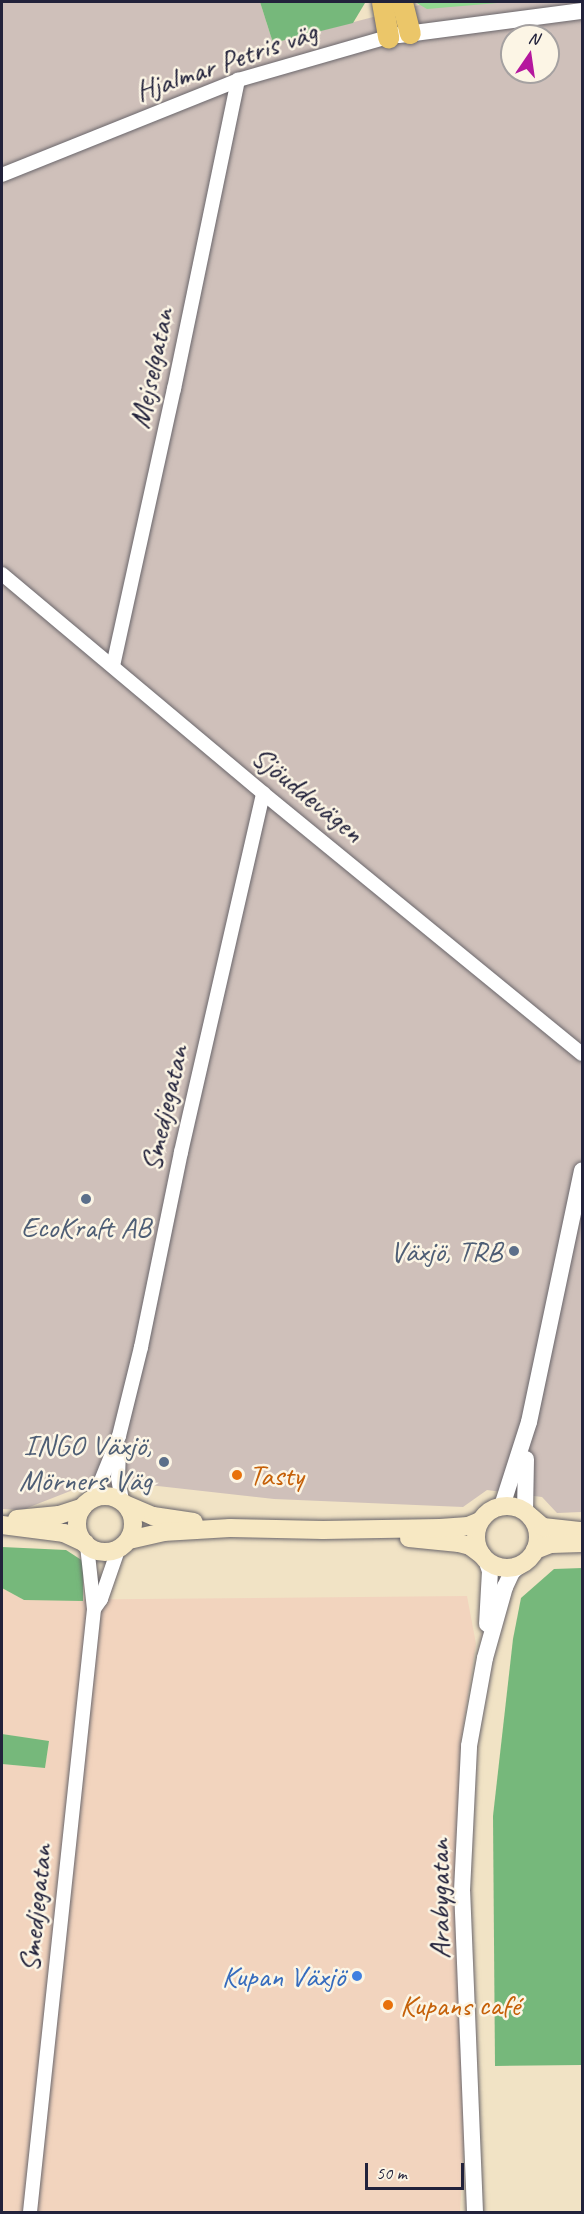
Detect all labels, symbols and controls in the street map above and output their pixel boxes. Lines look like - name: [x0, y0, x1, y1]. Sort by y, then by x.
- street label: Hjalmar Petris väg: [131, 13, 321, 109]
- north arrow: [500, 24, 560, 84]
- text: N: [527, 28, 541, 49]
- street label: Mejselgatan: [121, 305, 181, 431]
- street label: Sjöuddevägen: [245, 738, 371, 850]
- street label: Smedjegatan: [132, 1041, 196, 1175]
- marker: EcoKraft AB: [79, 1192, 93, 1206]
- place label: EcoKraft AB: [21, 1209, 151, 1245]
- place label: Växjö, TRB: [390, 1233, 502, 1269]
- marker: Växjö, TRB: [507, 1244, 521, 1258]
- place label: INGO Växjö, Mörners Väg: [19, 1427, 152, 1498]
- marker: INGO Växjö, Mörners Väg: [157, 1455, 171, 1469]
- place label: Tasty: [249, 1457, 304, 1493]
- marker: Tasty: [230, 1468, 244, 1482]
- street label: Arabygatan: [421, 1839, 457, 1959]
- street label: Smedjegatan: [10, 1842, 60, 1974]
- place label: Kupan Växjö: [222, 1958, 345, 1994]
- marker: Kupan Växjö: [350, 1969, 364, 1983]
- place label: Kupans café: [400, 1987, 521, 2023]
- marker: Kupans café: [381, 1998, 395, 2012]
- scale bar: [368, 2151, 467, 2189]
- text: 50 m: [376, 2162, 407, 2184]

